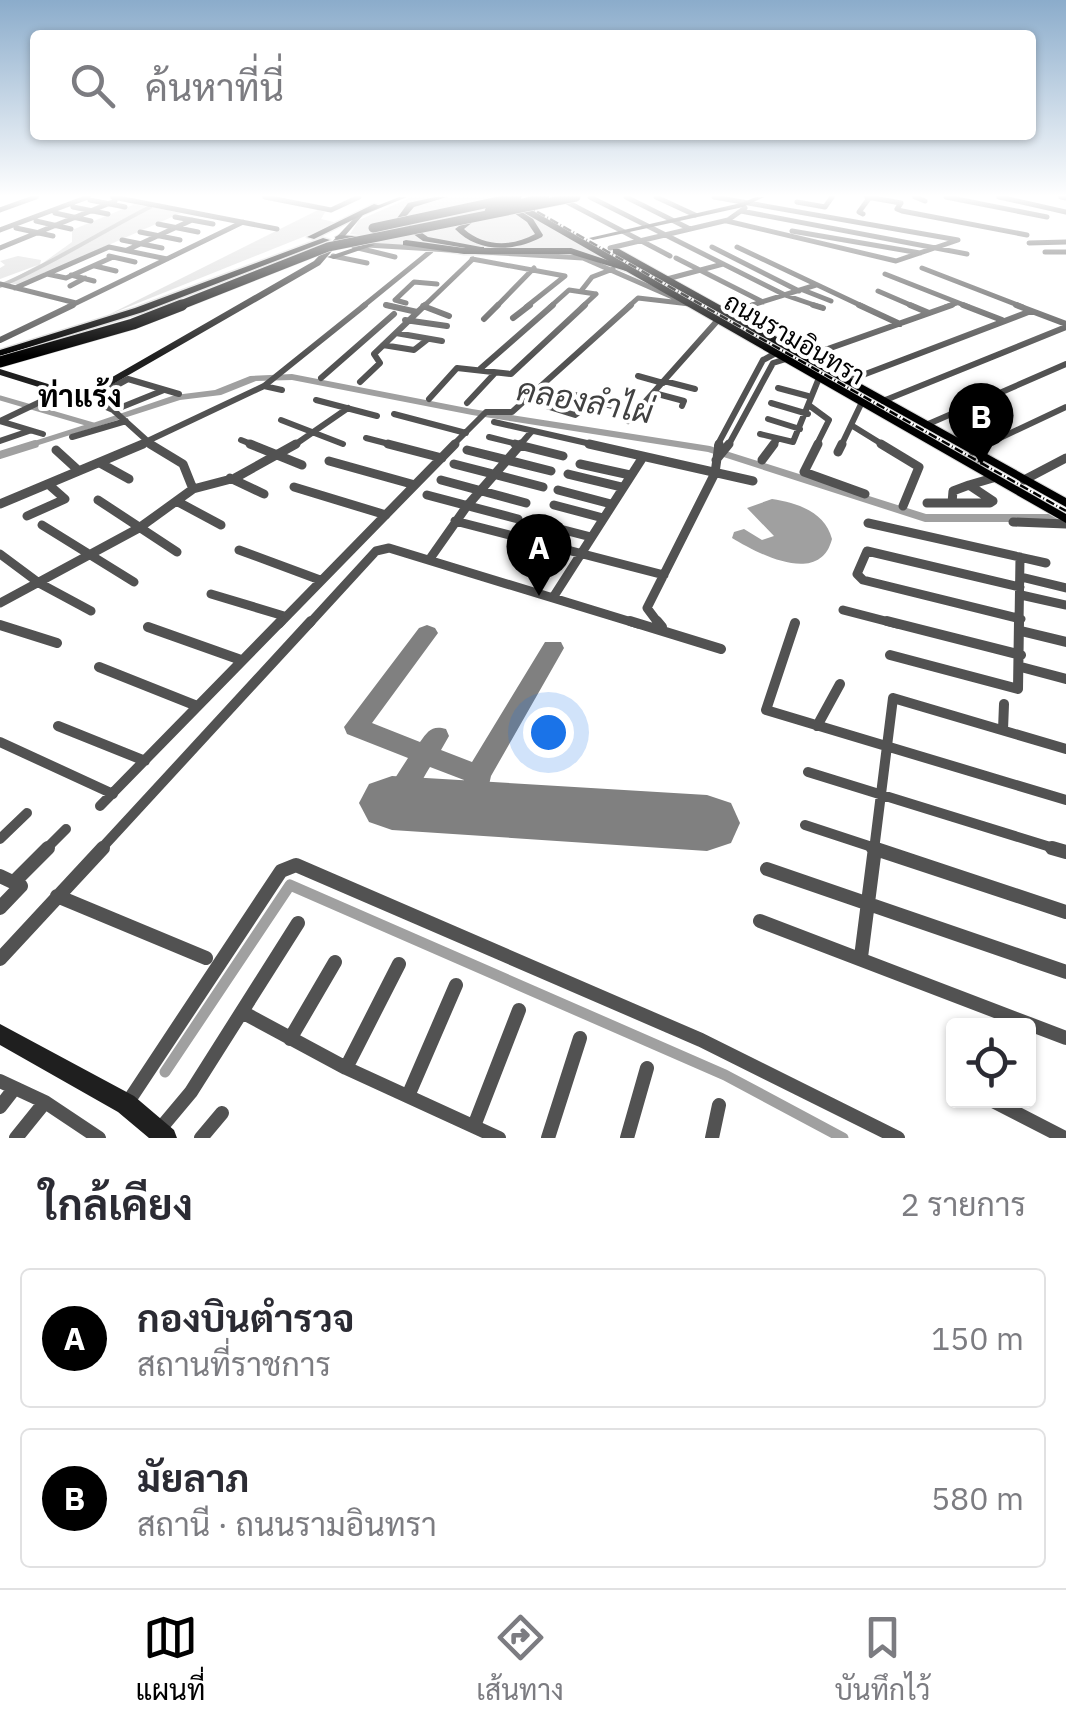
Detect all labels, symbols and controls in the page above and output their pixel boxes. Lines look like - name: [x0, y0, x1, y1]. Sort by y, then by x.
- search box: [30, 30, 1036, 140]
- icon: search: [65, 58, 120, 113]
- text: ค้นหาที่นี่: [145, 62, 284, 111]
- street label: ถนนรามอินทรา: [719, 284, 871, 392]
- water label: คลองลำไผ่: [514, 367, 658, 433]
- district label: ท่าแร้ง: [38, 376, 122, 415]
- pin: B: [948, 382, 1014, 465]
- pin: A: [506, 514, 572, 596]
- your location: [523, 707, 574, 758]
- map controls: [946, 1018, 1036, 1108]
- button: locate: [946, 1018, 1036, 1108]
- text: ใกล้เคียง: [40, 1177, 193, 1232]
- text: 2 รายการ: [900, 1183, 1026, 1225]
- text: กองบินตำรวจ: [137, 1293, 354, 1342]
- text: A: [64, 1317, 85, 1359]
- text: 150 m: [931, 1317, 1024, 1359]
- text: สถานที่ราชการ: [137, 1343, 331, 1385]
- text: มัยลาภ: [137, 1453, 249, 1502]
- text: B: [64, 1477, 85, 1519]
- text: 580 m: [931, 1477, 1024, 1519]
- text: สถานี · ถนนรามอินทรา: [137, 1503, 437, 1545]
- tab: แผนที่: [135, 1610, 205, 1708]
- tab: เส้นทาง: [476, 1610, 564, 1708]
- tab: บันทึกไว้: [835, 1610, 930, 1708]

